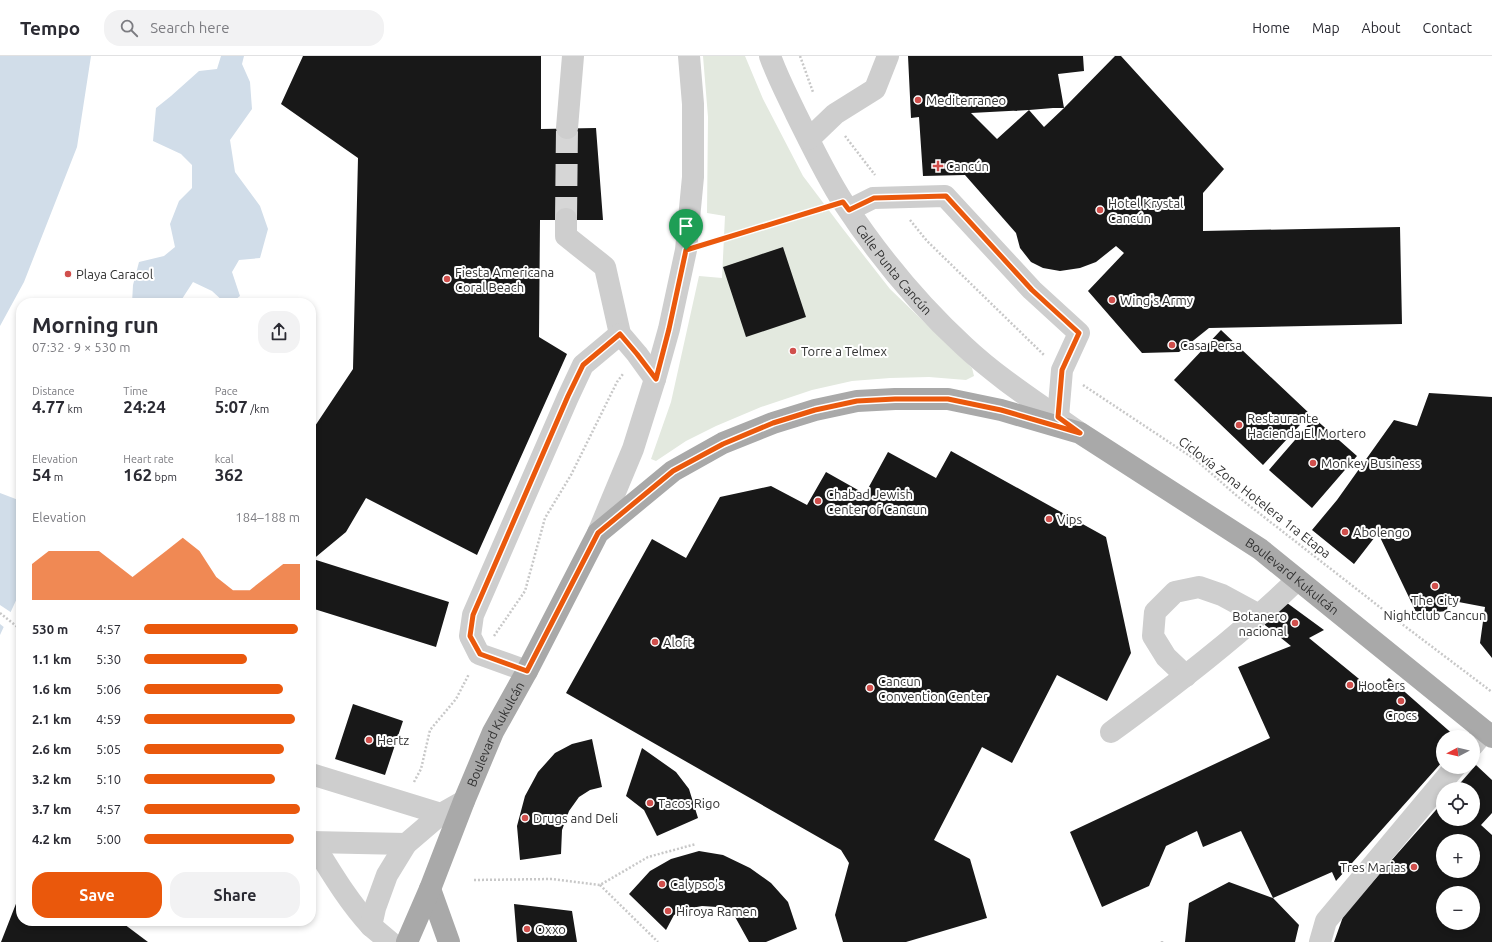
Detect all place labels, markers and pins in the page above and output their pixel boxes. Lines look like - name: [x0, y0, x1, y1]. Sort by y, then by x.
- place label: Mediterraneo: [926, 93, 1006, 107]
- marker: Mediterraneo: [913, 95, 923, 105]
- place label: Cancún: [946, 159, 989, 173]
- marker: Cancún: [933, 161, 943, 171]
- place label: Hotel Krystal Cancún: [1108, 196, 1184, 225]
- marker: Hotel Krystal Cancún: [1095, 205, 1105, 215]
- pin: [669, 209, 703, 250]
- place label: Fiesta Americana Coral Beach: [455, 265, 554, 294]
- place label: Playa Caracol: [76, 267, 154, 281]
- marker: Playa Caracol: [63, 269, 73, 279]
- marker: Fiesta Americana Coral Beach: [442, 274, 452, 284]
- place label: Wing's Army: [1120, 293, 1193, 307]
- marker: Wing's Army: [1107, 295, 1117, 305]
- place label: Casa Persa: [1180, 338, 1242, 352]
- marker: Casa Persa: [1167, 340, 1177, 350]
- place label: Torre a Telmex: [801, 344, 887, 358]
- marker: Torre a Telmex: [788, 346, 798, 356]
- place label: Restaurante Hacienda El Mortero: [1247, 411, 1366, 440]
- marker: Restaurante Hacienda El Mortero: [1234, 420, 1244, 430]
- place label: Monkey Business: [1321, 456, 1421, 470]
- marker: Monkey Business: [1308, 458, 1318, 468]
- place label: Chabad Jewish Center of Cancun: [826, 487, 927, 516]
- marker: Chabad Jewish Center of Cancun: [813, 496, 823, 506]
- place label: Vips: [1057, 512, 1082, 526]
- marker: Vips: [1044, 514, 1054, 524]
- place label: Abolengo: [1353, 525, 1410, 539]
- marker: Abolengo: [1340, 527, 1350, 537]
- marker: The City Nightclub Cancun: [1430, 581, 1440, 591]
- place label: The City Nightclub Cancun: [1384, 593, 1486, 622]
- place label: Botanero nacional: [1232, 609, 1288, 638]
- marker: Botanero nacional: [1290, 618, 1300, 628]
- place label: Aloft: [663, 635, 693, 649]
- marker: Aloft: [650, 637, 660, 647]
- place label: Cancun Convention Center: [878, 674, 988, 703]
- place label: Hooters: [1358, 678, 1405, 692]
- marker: Hooters: [1345, 680, 1355, 690]
- marker: Cancun Convention Center: [865, 683, 875, 693]
- marker: Crocs: [1396, 696, 1406, 706]
- place label: Crocs: [1385, 708, 1417, 722]
- place label: Hertz: [377, 733, 409, 747]
- marker: Hertz: [364, 735, 374, 745]
- place label: Tacos Rigo: [658, 796, 720, 810]
- marker: Tacos Rigo: [645, 798, 655, 808]
- place label: Drugs and Deli: [533, 811, 618, 825]
- marker: Drugs and Deli: [520, 813, 530, 823]
- place label: Tres Marias: [1340, 860, 1406, 874]
- marker: Tres Marias: [1409, 862, 1419, 872]
- place label: Calypso's: [670, 877, 724, 891]
- marker: Calypso's: [657, 879, 667, 889]
- place label: Hiroya Ramen: [676, 904, 757, 918]
- marker: Hiroya Ramen: [663, 906, 673, 916]
- place label: Oxxo: [535, 922, 566, 936]
- marker: Oxxo: [522, 924, 532, 934]

